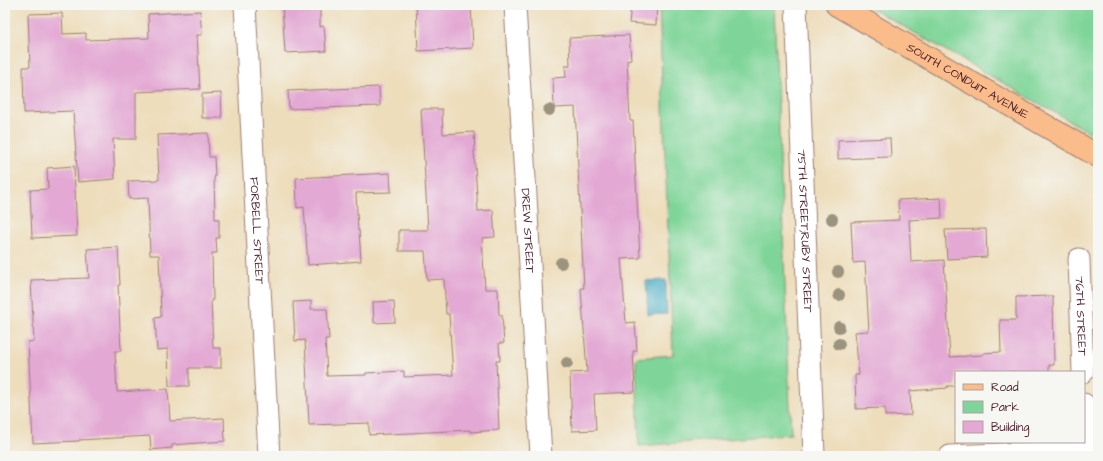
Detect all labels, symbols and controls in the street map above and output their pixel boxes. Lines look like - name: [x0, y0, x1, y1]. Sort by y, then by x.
- street label: SOUTH CONDUIT AVENUE: [903, 39, 1032, 123]
- street label: 75TH STREET;RUBY STREET: [793, 149, 817, 313]
- street label: FORBELL STREET: [246, 177, 268, 285]
- street label: DREW STREET: [517, 188, 539, 274]
- street label: 76TH STREET: [1071, 276, 1091, 357]
- legend: [955, 371, 1085, 443]
- text: Road: [991, 379, 1019, 396]
- text: Park: [991, 399, 1019, 416]
- text: Building: [991, 419, 1029, 437]

